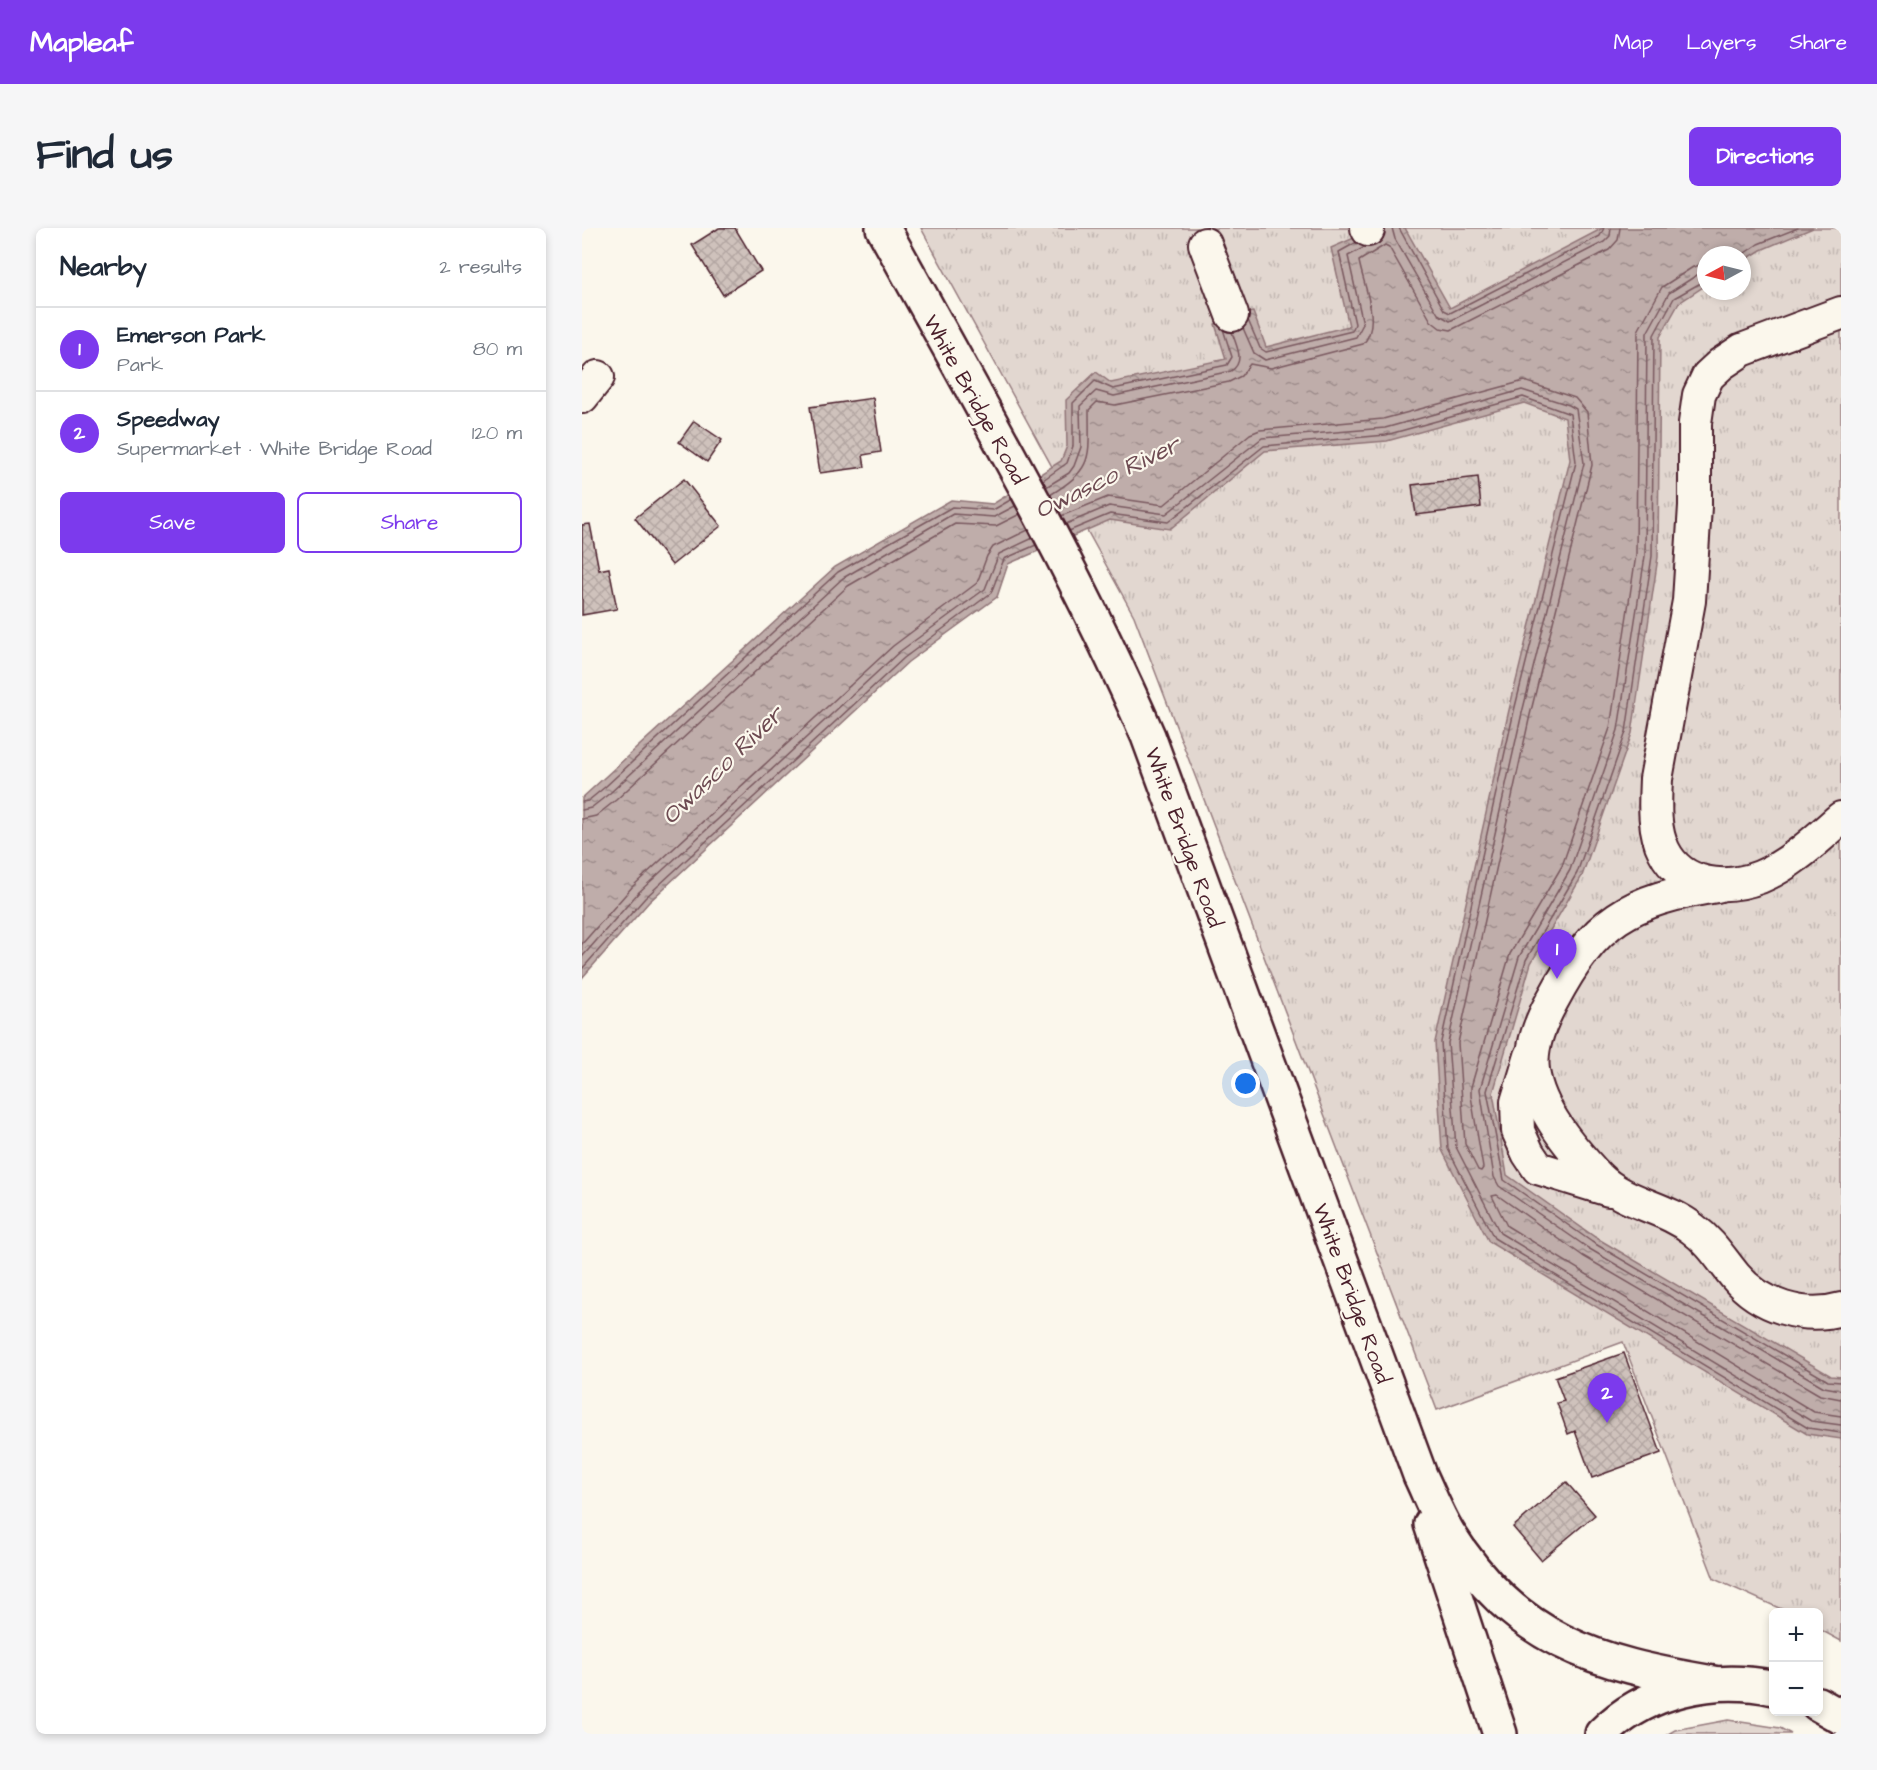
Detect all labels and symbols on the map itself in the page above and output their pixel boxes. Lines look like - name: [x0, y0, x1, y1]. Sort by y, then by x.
- north arrow: [1697, 246, 1751, 300]
- street label: White Bridge Road: [914, 309, 1034, 491]
- water label: Owasco River: [1029, 427, 1188, 528]
- water label: Owasco River: [654, 697, 793, 833]
- street label: White Bridge Road: [1136, 743, 1231, 932]
- pin: 1: [1538, 930, 1576, 979]
- your location: [1231, 1069, 1260, 1098]
- street label: White Bridge Road: [1304, 1199, 1399, 1388]
- pin: 2: [1588, 1374, 1626, 1423]

